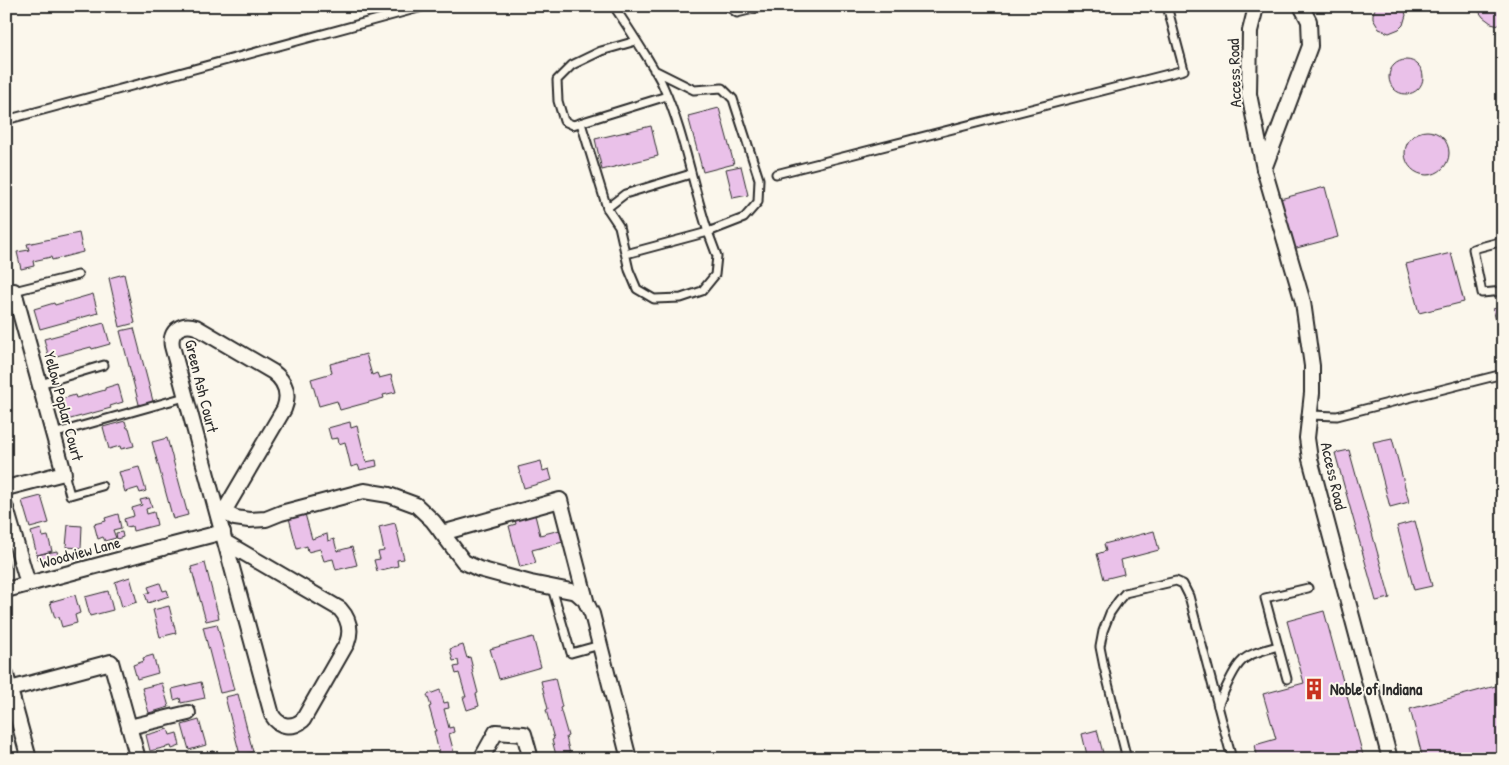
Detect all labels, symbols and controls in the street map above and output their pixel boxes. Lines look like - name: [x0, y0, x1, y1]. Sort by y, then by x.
- street label: Access Road: [1222, 38, 1246, 108]
- street label: Green Ash Court: [180, 337, 224, 435]
- street label: Yellow Poplar Court: [39, 349, 89, 464]
- street label: Access Road: [1316, 440, 1352, 512]
- street label: Woodview Lane: [37, 531, 123, 573]
- building icon: Noble of Indiana: [1301, 676, 1327, 702]
- place label: Noble of Indiana: [1330, 678, 1423, 700]

